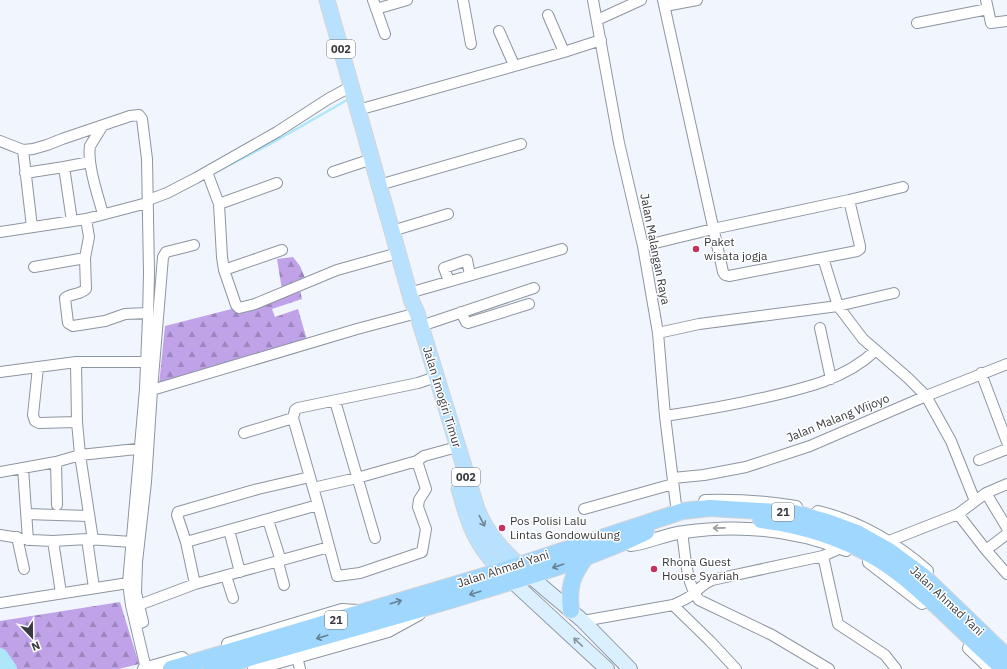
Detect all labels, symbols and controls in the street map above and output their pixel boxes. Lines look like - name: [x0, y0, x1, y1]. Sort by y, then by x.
- road number: 002: [327, 40, 355, 58]
- street label: Jalan Malangan Raya: [637, 192, 674, 306]
- place label: Paket wisata jogja: [704, 234, 768, 263]
- marker: Paket wisata jogja: [691, 244, 701, 254]
- street label: Jalan Imogiri Timur: [420, 344, 465, 450]
- street label: Jalan Malang Wijoyo: [784, 390, 892, 445]
- road number: 002: [452, 468, 480, 486]
- road number: 21: [772, 503, 794, 521]
- place label: Pos Polisi Lalu Lintas Gondowulung: [510, 513, 621, 542]
- one-way arrow: [479, 515, 486, 527]
- marker: Pos Polisi Lalu Lintas Gondowulung: [497, 523, 507, 533]
- one-way arrow: [713, 524, 726, 532]
- street label: Jalan Ahmad Yani: [455, 547, 551, 590]
- place label: Rhona Guest House Syariah: [662, 554, 739, 583]
- street label: Jalan Ahmad Yani: [907, 562, 987, 639]
- one-way arrow: [552, 563, 564, 571]
- marker: Rhona Guest House Syariah: [649, 564, 659, 574]
- one-way arrow: [469, 590, 482, 597]
- one-way arrow: [389, 598, 402, 605]
- road number: 21: [325, 611, 347, 629]
- north arrow: [12, 617, 52, 657]
- one-way arrow: [316, 634, 329, 641]
- text: N: [29, 638, 42, 654]
- one-way arrow: [573, 638, 583, 647]

